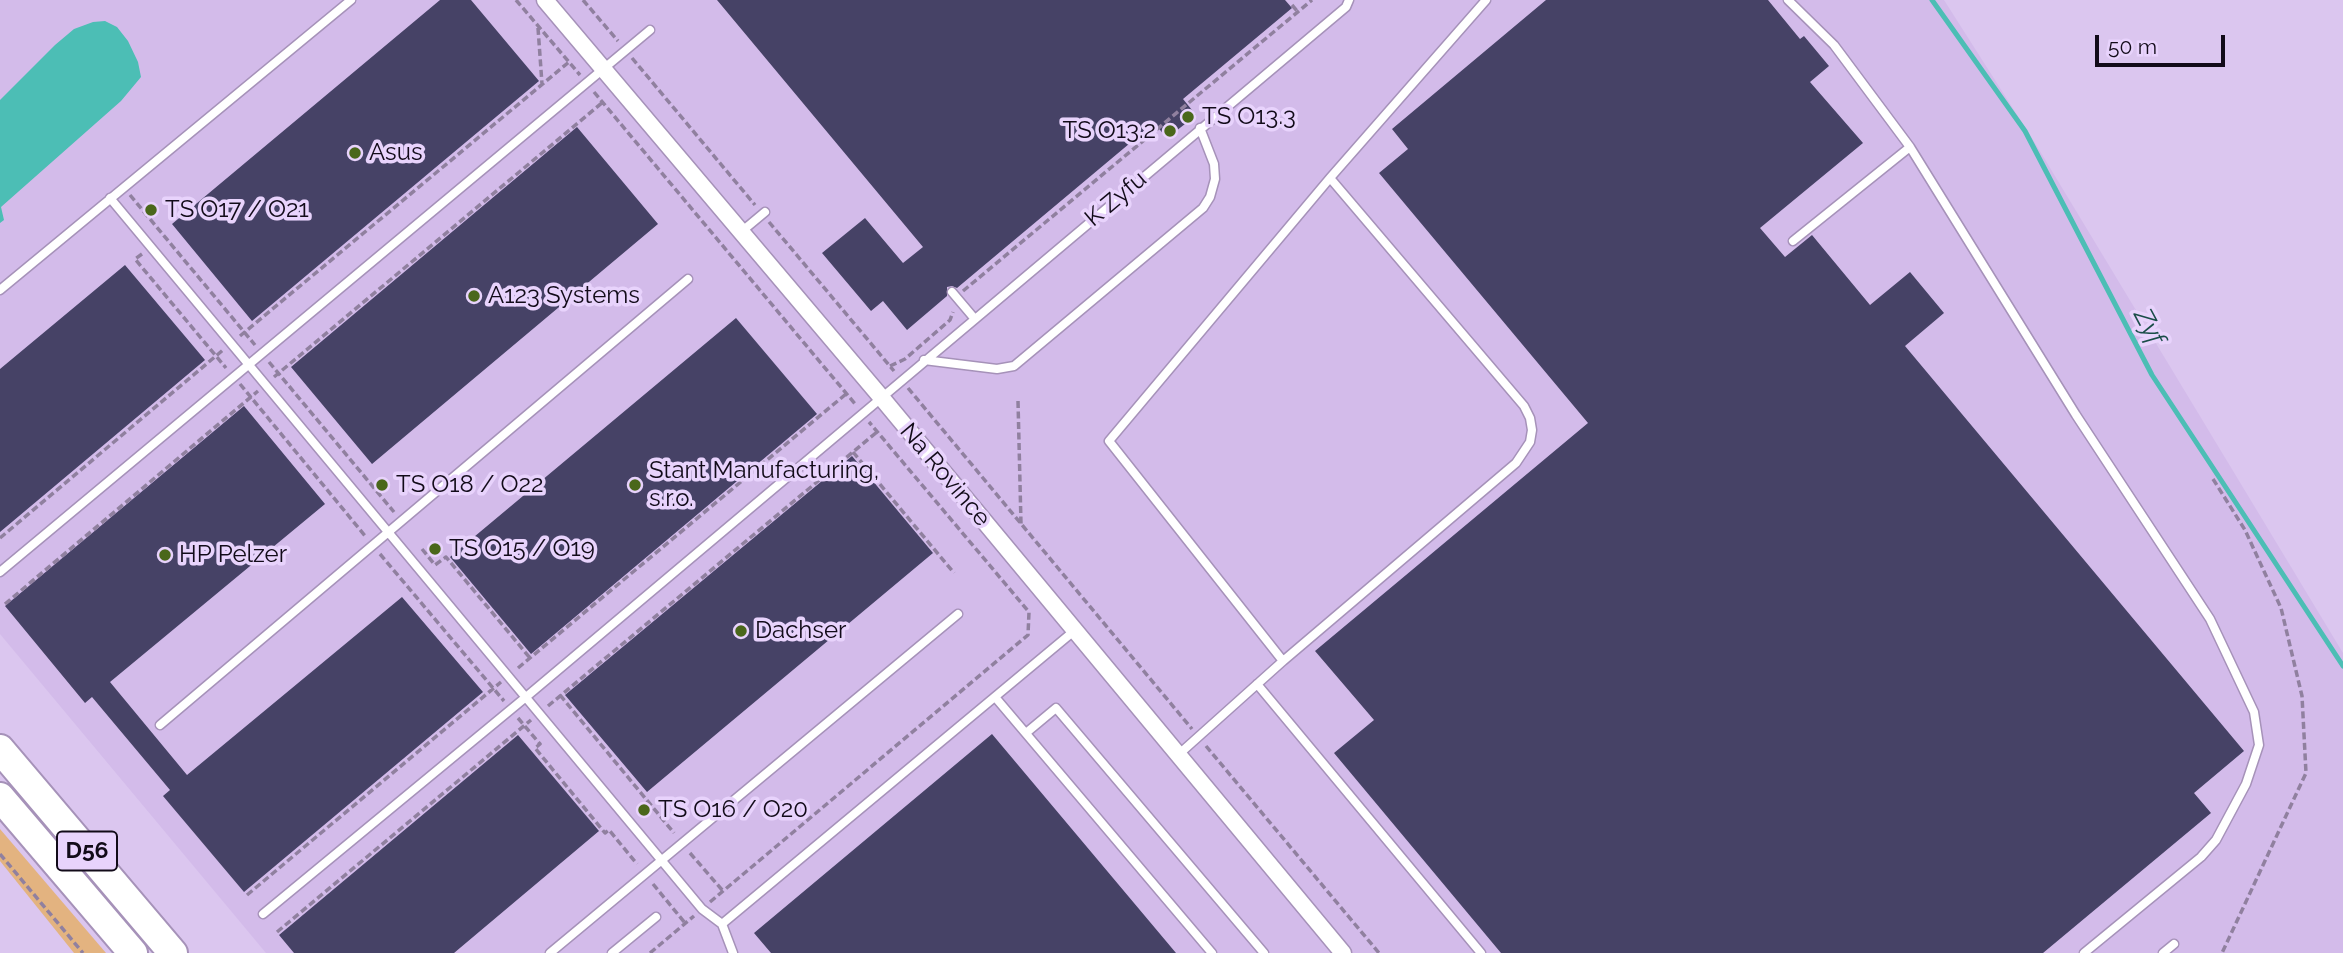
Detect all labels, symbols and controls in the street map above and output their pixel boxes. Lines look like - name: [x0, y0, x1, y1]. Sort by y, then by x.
- scale bar: [2098, 21, 2228, 65]
- text: 50 m: [2108, 34, 2157, 59]
- place label: TS O13.3: [1202, 103, 1296, 131]
- marker: TS O13.3: [1180, 109, 1196, 125]
- place label: TS O13.2: [1063, 117, 1156, 145]
- marker: TS O13.2: [1162, 123, 1178, 139]
- place label: Asus: [369, 139, 422, 167]
- marker: Asus: [347, 145, 363, 161]
- street label: K Zyfu: [1079, 165, 1153, 233]
- place label: TS O17 / O21: [165, 196, 309, 224]
- marker: TS O17 / O21: [143, 202, 159, 218]
- place label: A123 Systems: [488, 282, 640, 310]
- marker: A123 Systems: [466, 288, 482, 304]
- water label: Zyf: [2127, 304, 2171, 350]
- street label: Na Rovince: [894, 418, 996, 532]
- place label: Stant Manufacturing, s.r.o.: [649, 457, 879, 513]
- place label: TS O18 / O22: [396, 471, 544, 499]
- marker: TS O18 / O22: [374, 477, 390, 493]
- marker: Stant Manufacturing, s.r.o.: [627, 477, 643, 493]
- place label: TS O15 / O19: [449, 535, 595, 563]
- place label: HP Pelzer: [179, 541, 287, 569]
- marker: TS O15 / O19: [427, 541, 443, 557]
- marker: HP Pelzer: [157, 547, 173, 563]
- place label: Dachser: [755, 617, 846, 645]
- marker: Dachser: [733, 623, 749, 639]
- place label: TS O16 / O20: [658, 796, 808, 824]
- marker: TS O16 / O20: [636, 802, 652, 818]
- road number: D56: [57, 832, 117, 870]

